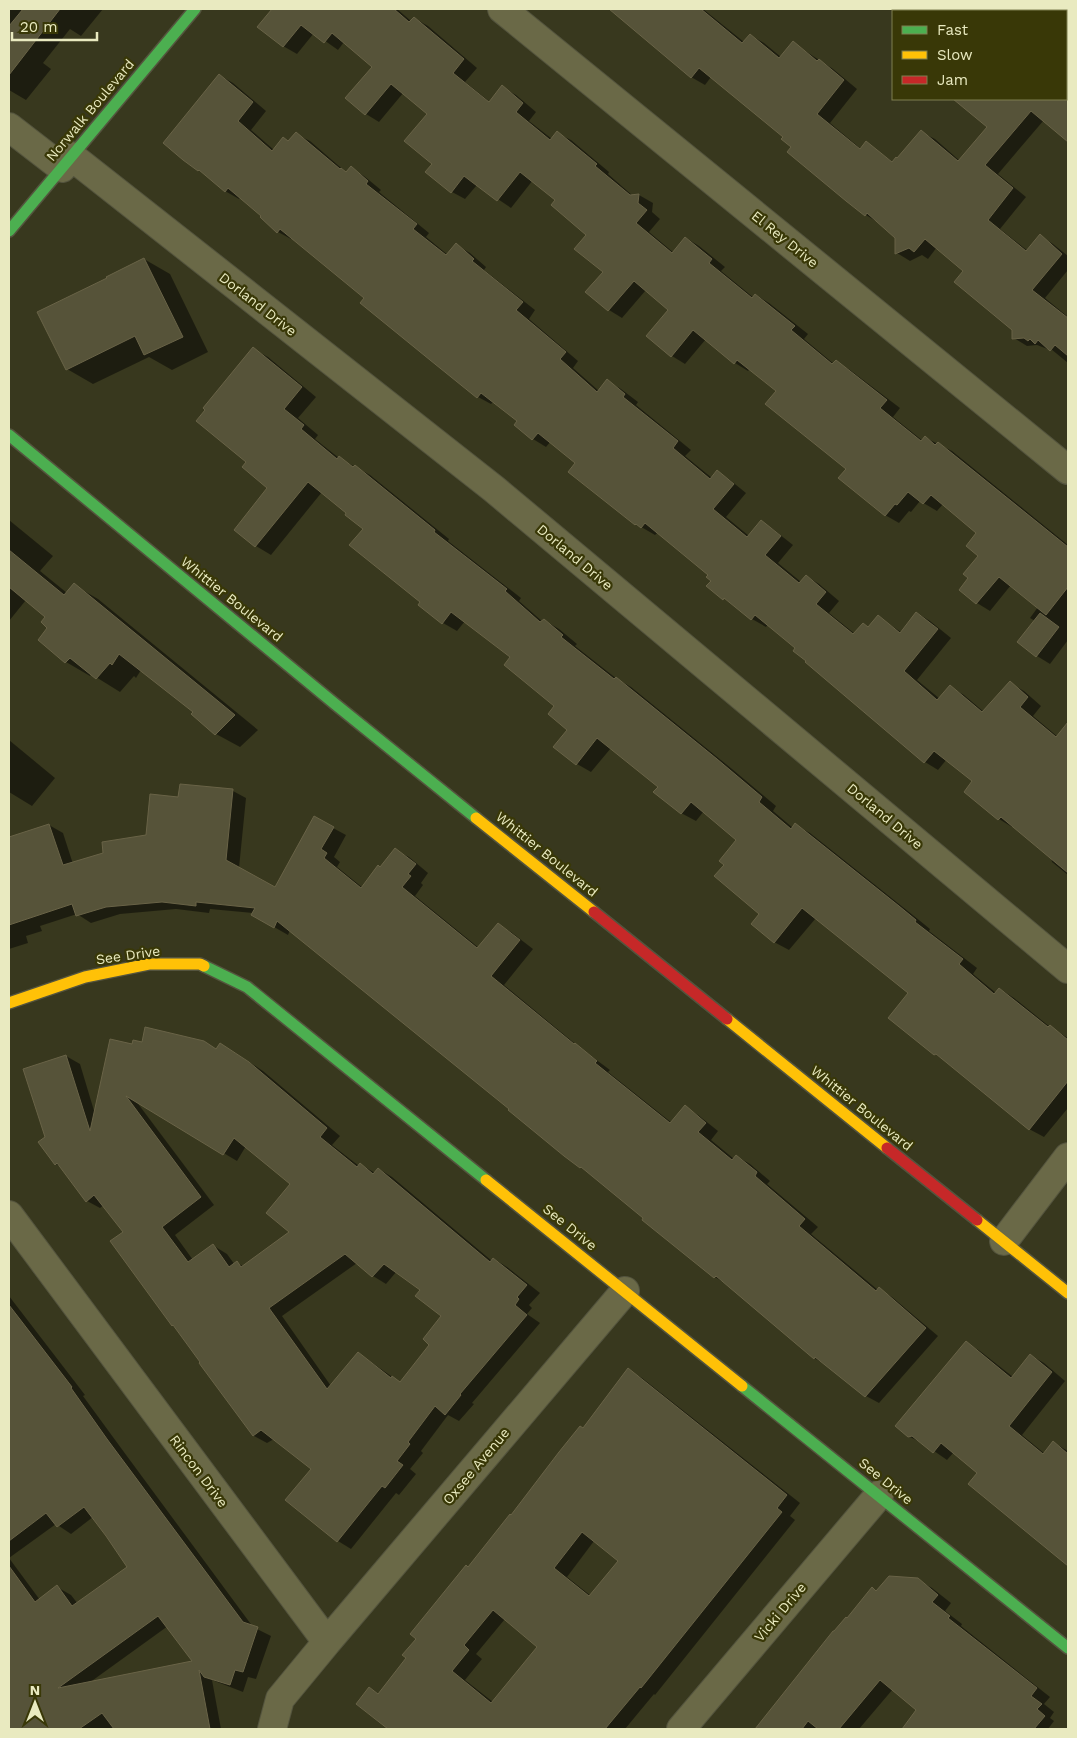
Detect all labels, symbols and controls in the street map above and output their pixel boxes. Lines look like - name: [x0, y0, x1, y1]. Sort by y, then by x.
- scale bar: [12, 10, 98, 42]
- legend: [892, 10, 1067, 100]
- text: 20 m: [20, 18, 58, 36]
- text: Fast: [937, 21, 969, 39]
- text: Slow: [937, 46, 973, 64]
- street label: Norwalk Boulevard: [43, 56, 137, 164]
- text: Jam: [937, 71, 968, 89]
- street label: El Rey Drive: [749, 207, 821, 271]
- street label: Dorland Drive: [216, 269, 300, 339]
- street label: Dorland Drive: [534, 521, 616, 593]
- street label: Whittier Boulevard: [178, 553, 286, 645]
- street label: Dorland Drive: [844, 780, 926, 852]
- street label: Whittier Boulevard: [493, 808, 601, 900]
- street label: See Drive: [95, 943, 161, 967]
- street label: Whittier Boulevard: [808, 1062, 916, 1154]
- street label: See Drive: [540, 1200, 600, 1254]
- street label: Oxsee Avenue: [439, 1425, 513, 1507]
- street label: Rincon Drive: [167, 1432, 231, 1510]
- street label: See Drive: [856, 1454, 916, 1508]
- street label: Vicki Drive: [751, 1579, 809, 1645]
- north arrow: [10, 1678, 60, 1728]
- text: N: [30, 1682, 40, 1698]

